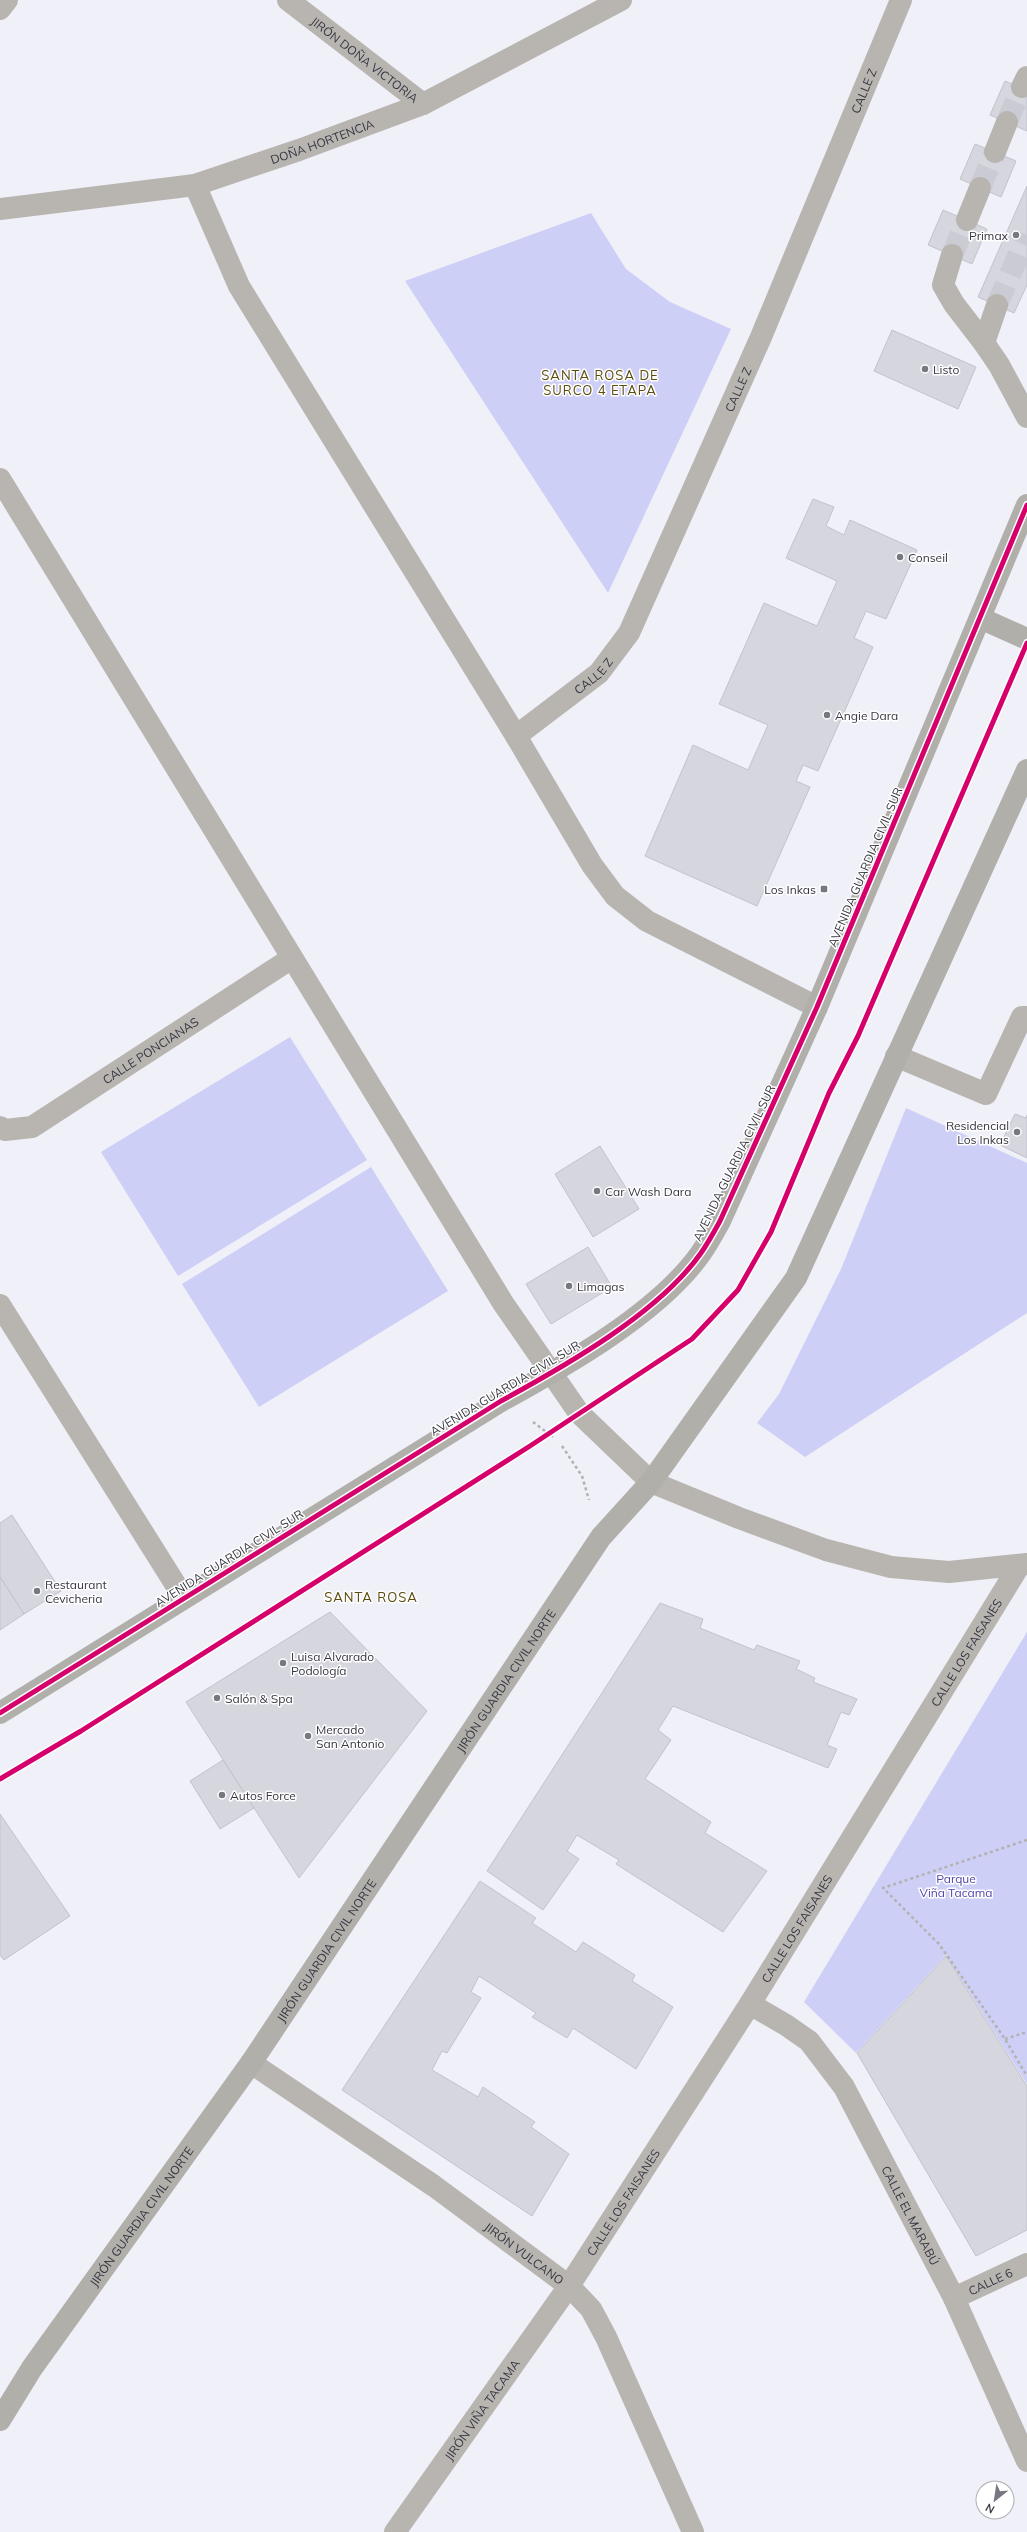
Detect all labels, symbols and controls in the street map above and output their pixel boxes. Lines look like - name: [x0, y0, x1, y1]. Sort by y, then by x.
- street label: JIRÓN DOÑA VICTORIA: [308, 13, 422, 105]
- street label: CALLE Z: [847, 66, 879, 115]
- street label: DOÑA HORTENCIA: [268, 115, 376, 167]
- place label: Primax: [969, 228, 1009, 243]
- marker: Primax: [1011, 230, 1021, 240]
- place label: Listo: [933, 362, 959, 377]
- marker: Listo: [920, 364, 930, 374]
- street label: CALLE Z: [721, 365, 754, 414]
- district label: SANTA ROSA DE SURCO 4 ETAPA: [541, 367, 659, 398]
- place label: Conseil: [908, 550, 948, 565]
- marker: Conseil: [895, 552, 905, 562]
- street label: CALLE Z: [571, 655, 615, 697]
- place label: Angie Dara: [835, 708, 898, 723]
- marker: Angie Dara: [822, 710, 832, 720]
- street label: AVENIDA GUARDIA CIVIL SUR: [824, 785, 906, 949]
- place label: Los Inkas: [764, 882, 816, 897]
- marker: Los Inkas: [819, 884, 829, 894]
- street label: CALLE PONCIANAS: [99, 1013, 201, 1087]
- street label: AVENIDA GUARDIA CIVIL SUR: [690, 1082, 778, 1244]
- place label: Residencial Los Inkas: [946, 1118, 1009, 1147]
- marker: Residencial Los Inkas: [1012, 1127, 1022, 1137]
- place label: Car Wash Dara: [605, 1184, 691, 1199]
- marker: Car Wash Dara: [592, 1186, 602, 1196]
- place label: Limagas: [577, 1279, 625, 1294]
- marker: Limagas: [564, 1281, 574, 1291]
- street label: AVENIDA GUARDIA CIVIL SUR: [427, 1337, 583, 1439]
- street label: AVENIDA GUARDIA CIVIL SUR: [152, 1506, 306, 1610]
- place label: Restaurant Cevicheria: [45, 1577, 107, 1606]
- marker: Restaurant Cevicheria: [32, 1586, 42, 1596]
- district label: SANTA ROSA: [324, 1589, 418, 1605]
- street label: CALLE LOS FAISANES: [927, 1596, 1005, 1709]
- street label: JIRÓN GUARDIA CIVIL NORTE: [453, 1606, 558, 1755]
- place label: Luisa Alvarado Podología: [291, 1649, 374, 1678]
- marker: Luisa Alvarado Podología: [278, 1658, 288, 1668]
- place label: Salón & Spa: [225, 1691, 293, 1706]
- marker: Salón & Spa: [212, 1693, 222, 1703]
- place label: Mercado San Antonio: [316, 1722, 385, 1751]
- marker: Mercado San Antonio: [303, 1731, 313, 1741]
- place label: Autos Force: [230, 1788, 296, 1803]
- marker: Autos Force: [217, 1790, 227, 1800]
- park label: Parque Viña Tacama: [920, 1871, 992, 1900]
- street label: CALLE LOS FAISANES: [758, 1872, 835, 1985]
- street label: JIRÓN GUARDIA CIVIL NORTE: [273, 1876, 379, 2025]
- street label: JIRÓN GUARDIA CIVIL NORTE: [86, 2143, 196, 2289]
- street label: CALLE LOS FAISANES: [583, 2146, 663, 2258]
- street label: CALLE EL MARABÚ: [879, 2163, 943, 2267]
- street label: JIRÓN VULCANO: [482, 2219, 567, 2287]
- street label: CALLE 6: [966, 2264, 1015, 2298]
- street label: JIRÓN VIÑA TACAMA: [441, 2356, 523, 2463]
- north arrow: [975, 2480, 1015, 2520]
- text: N: [983, 2501, 997, 2517]

